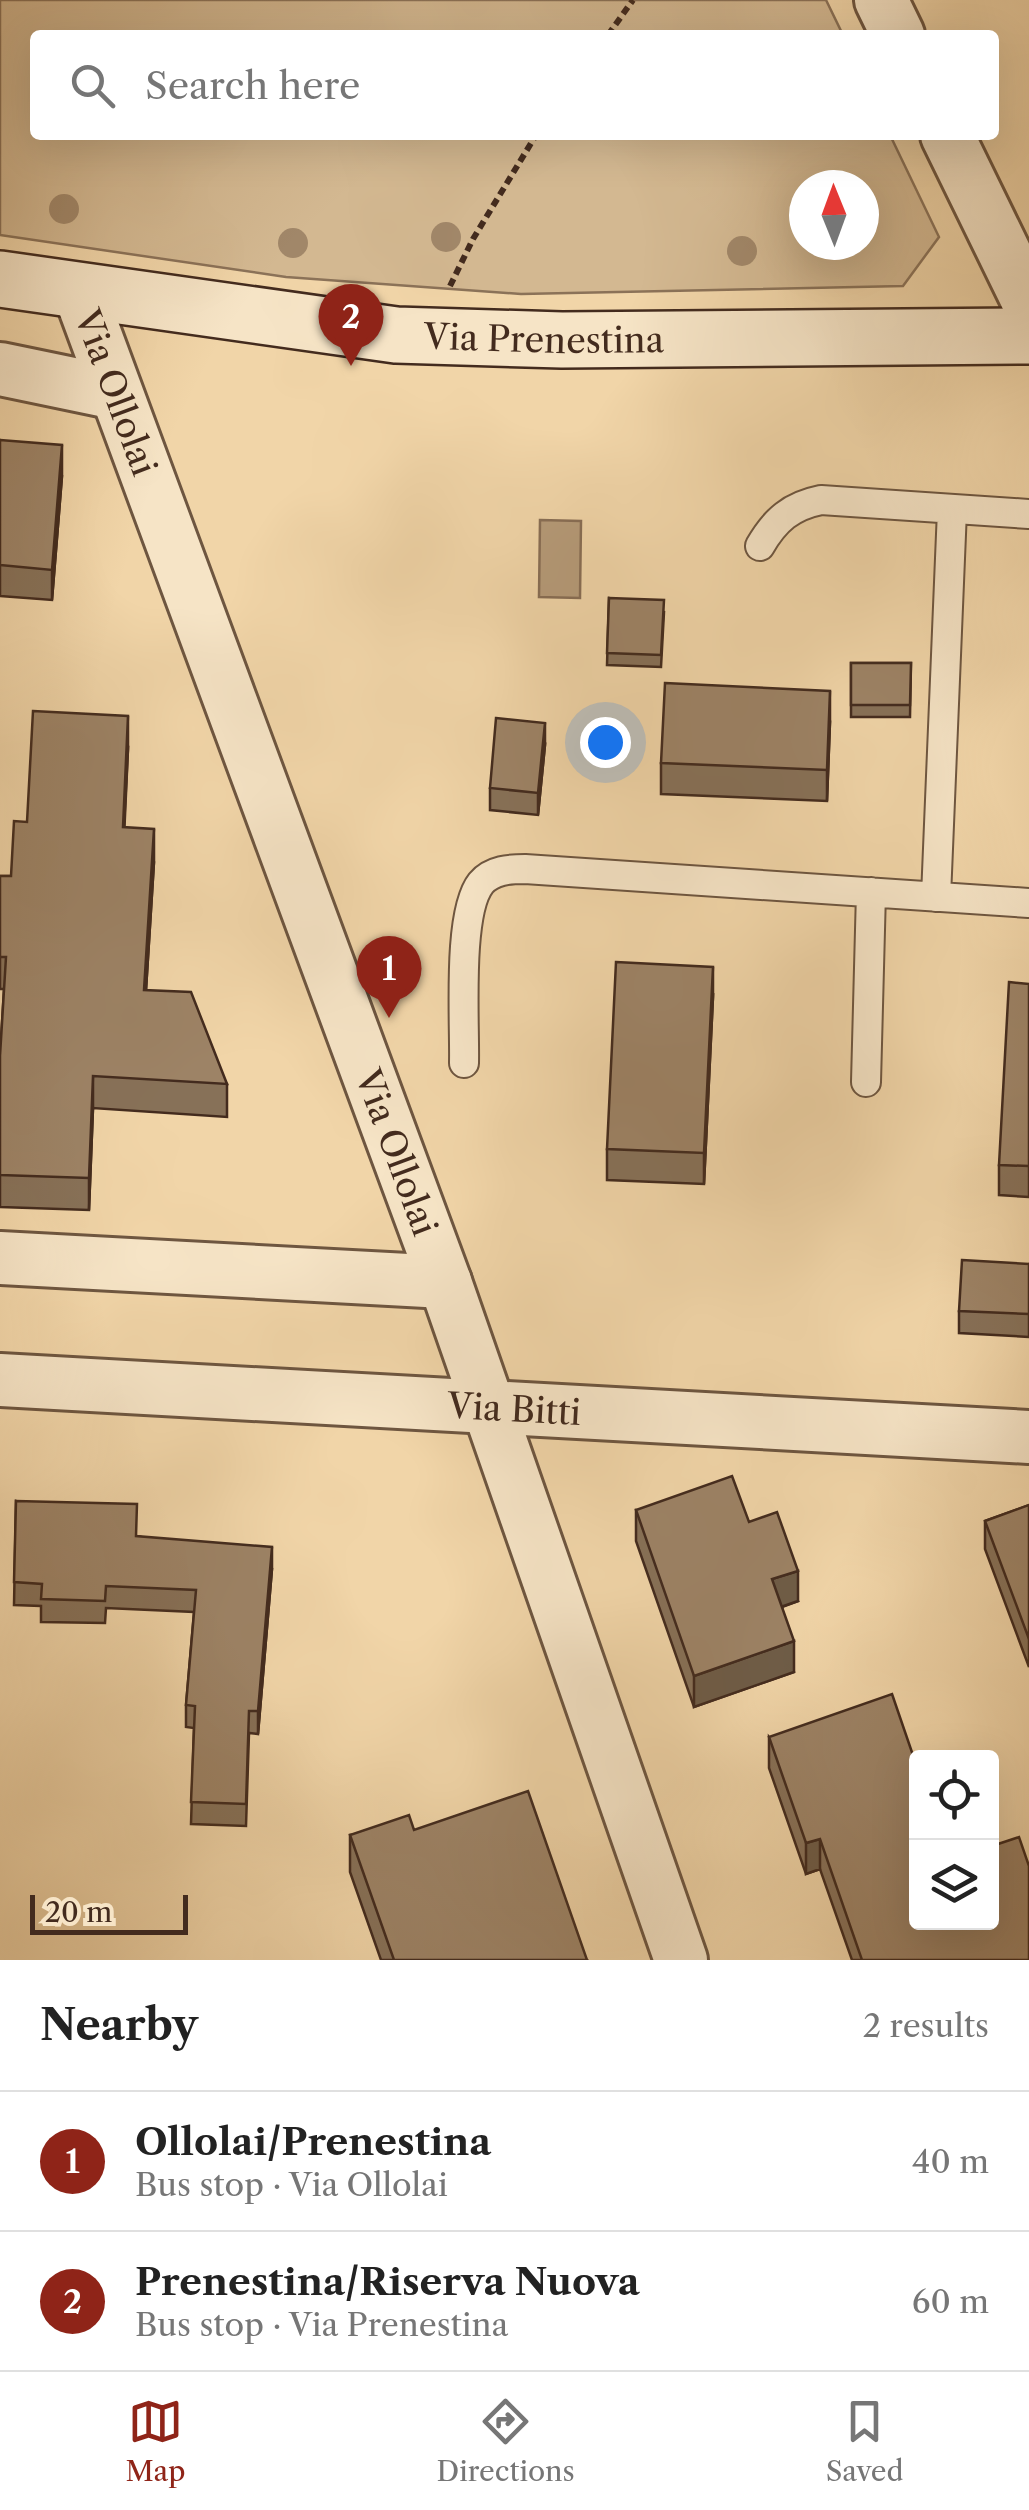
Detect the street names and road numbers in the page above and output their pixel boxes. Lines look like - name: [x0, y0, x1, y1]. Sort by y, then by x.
- street label: Via Ollolai: [66, 302, 167, 481]
- street label: Via Prenestina: [422, 314, 665, 362]
- street label: Via Ollolai: [346, 1062, 447, 1241]
- street label: Via Bitti: [445, 1383, 582, 1434]

